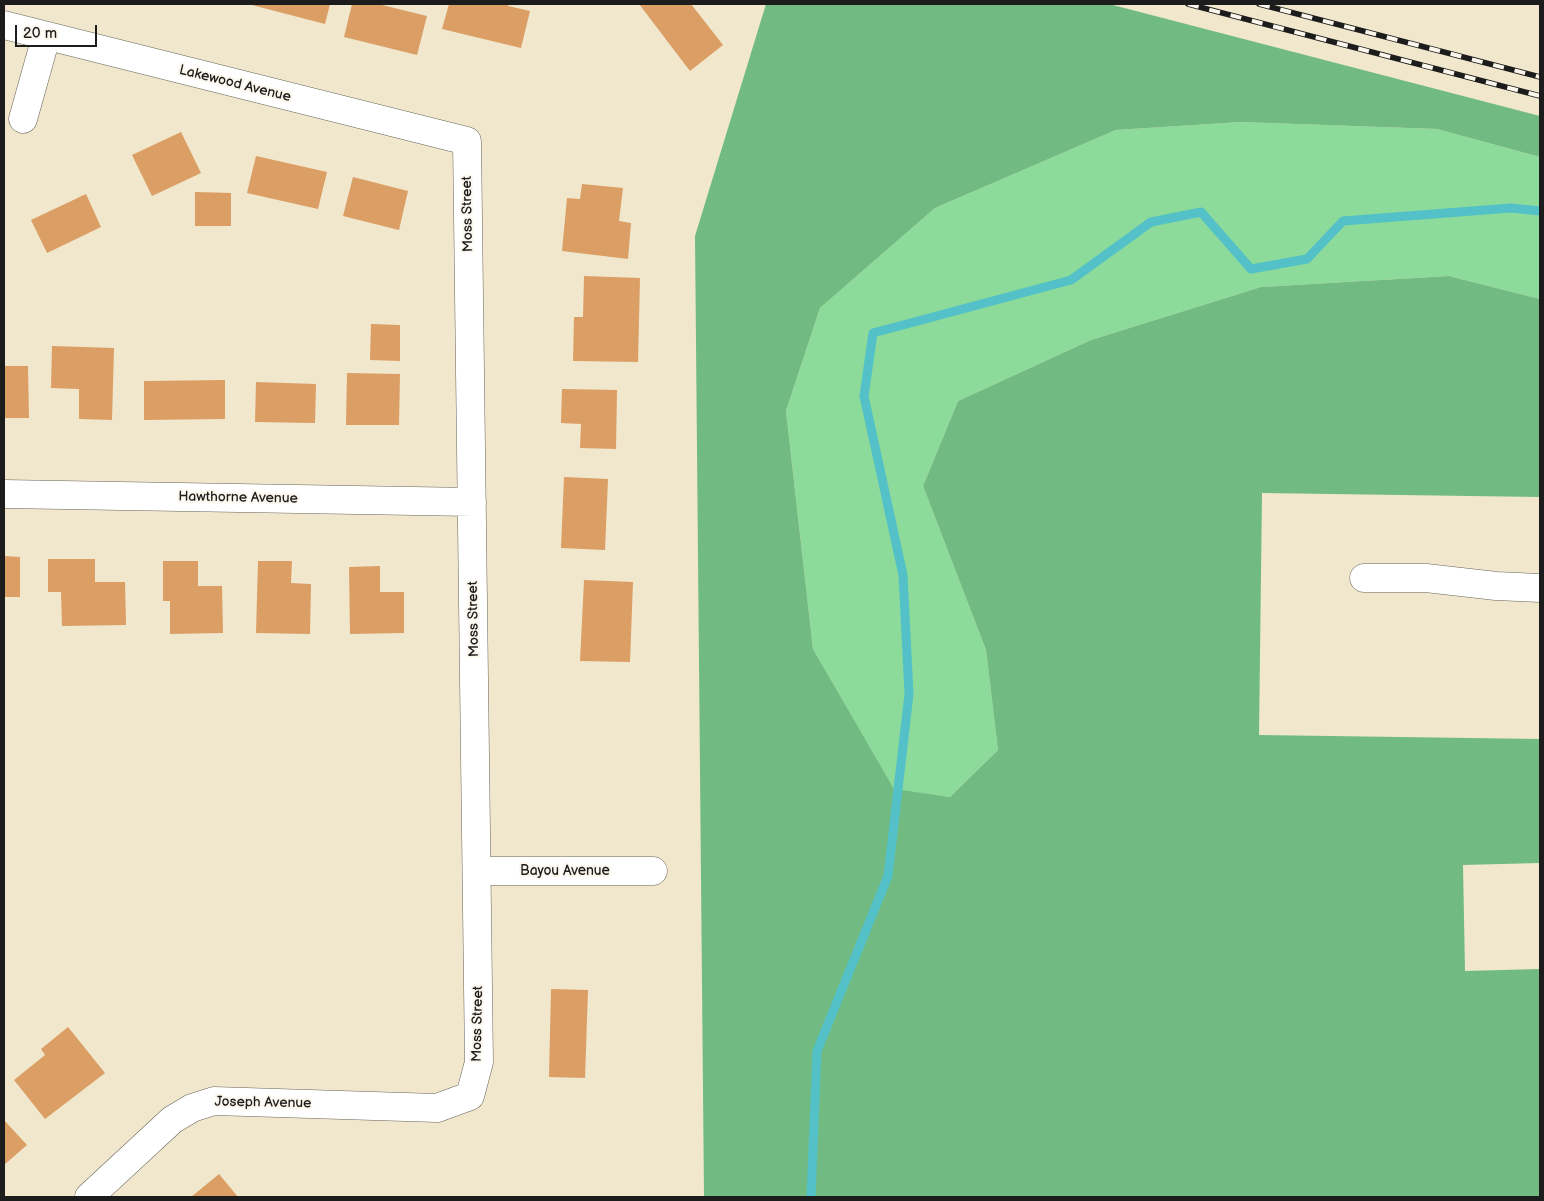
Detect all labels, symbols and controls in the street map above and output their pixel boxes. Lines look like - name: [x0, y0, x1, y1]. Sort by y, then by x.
- scale bar: [18, 15, 100, 47]
- text: 20 m: [23, 24, 57, 43]
- street label: Lakewood Avenue: [177, 62, 293, 106]
- street label: Moss Street: [459, 176, 477, 252]
- street label: Hawthorne Avenue: [178, 489, 298, 507]
- street label: Moss Street: [465, 581, 483, 657]
- street label: Bayou Avenue: [520, 863, 610, 879]
- street label: Moss Street: [469, 986, 487, 1062]
- street label: Joseph Avenue: [214, 1094, 312, 1112]

